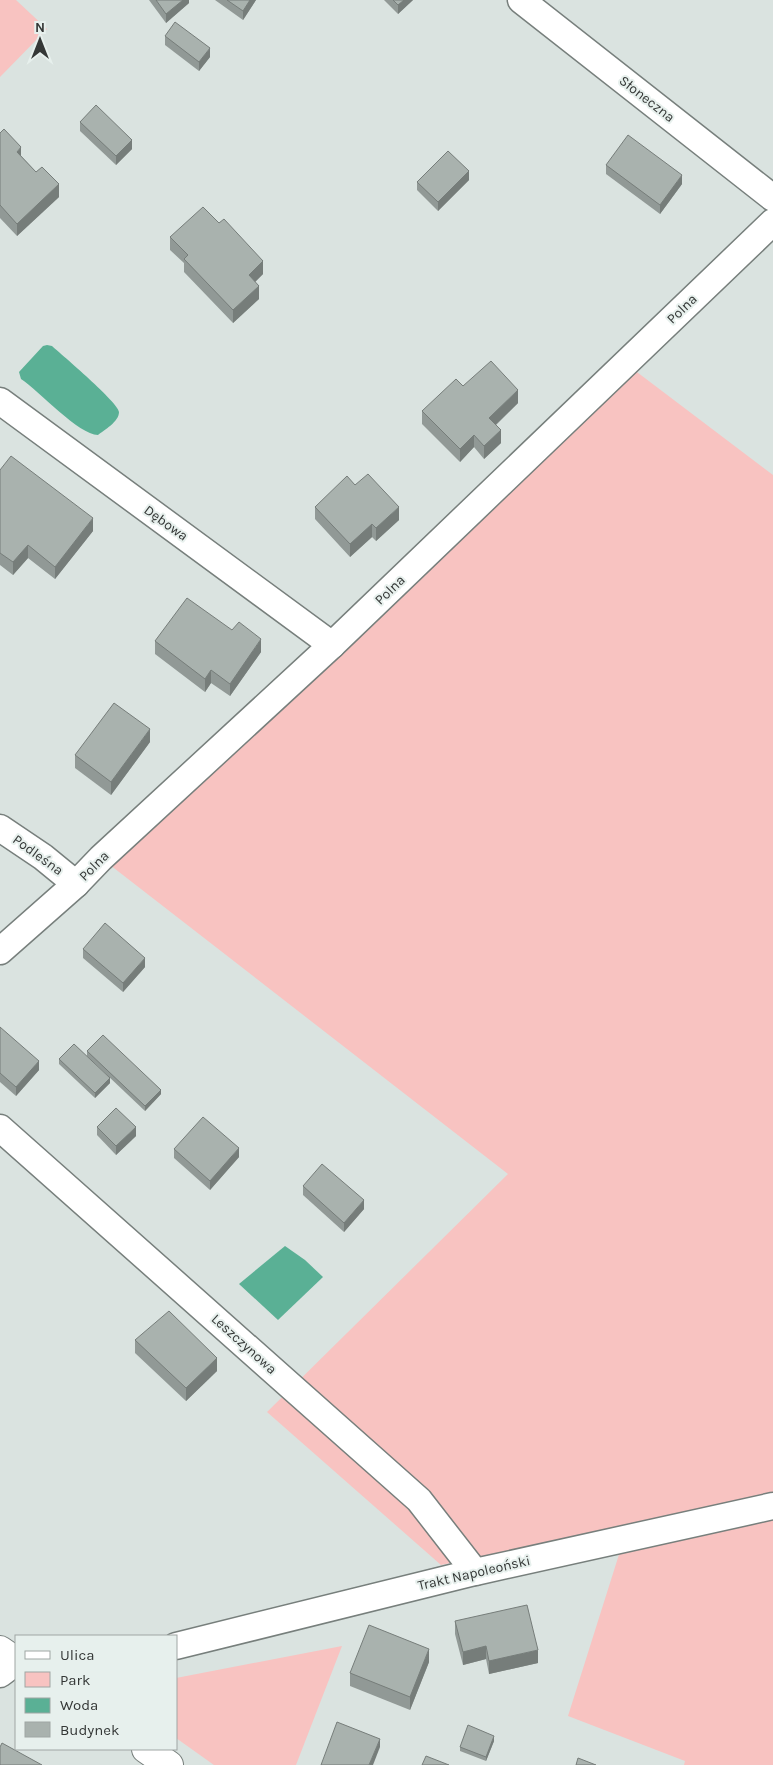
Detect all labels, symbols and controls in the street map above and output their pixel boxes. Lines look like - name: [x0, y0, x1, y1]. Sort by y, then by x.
- north arrow: [15, 15, 65, 65]
- text: N: [35, 19, 45, 36]
- street label: Słoneczna: [616, 72, 678, 126]
- street label: Polna: [663, 291, 701, 327]
- street label: Dębowa: [141, 501, 191, 545]
- street label: Polna: [371, 572, 409, 608]
- street label: Podleśna: [9, 831, 67, 879]
- street label: Polna: [75, 847, 113, 885]
- street label: Leszczynowa: [208, 1310, 280, 1378]
- street label: Trakt Napoleoński: [416, 1552, 532, 1594]
- legend: [15, 1635, 178, 1750]
- text: Ulica: [60, 1646, 94, 1664]
- text: Park: [60, 1671, 90, 1689]
- text: Woda: [60, 1696, 98, 1714]
- text: Budynek: [60, 1721, 119, 1739]

